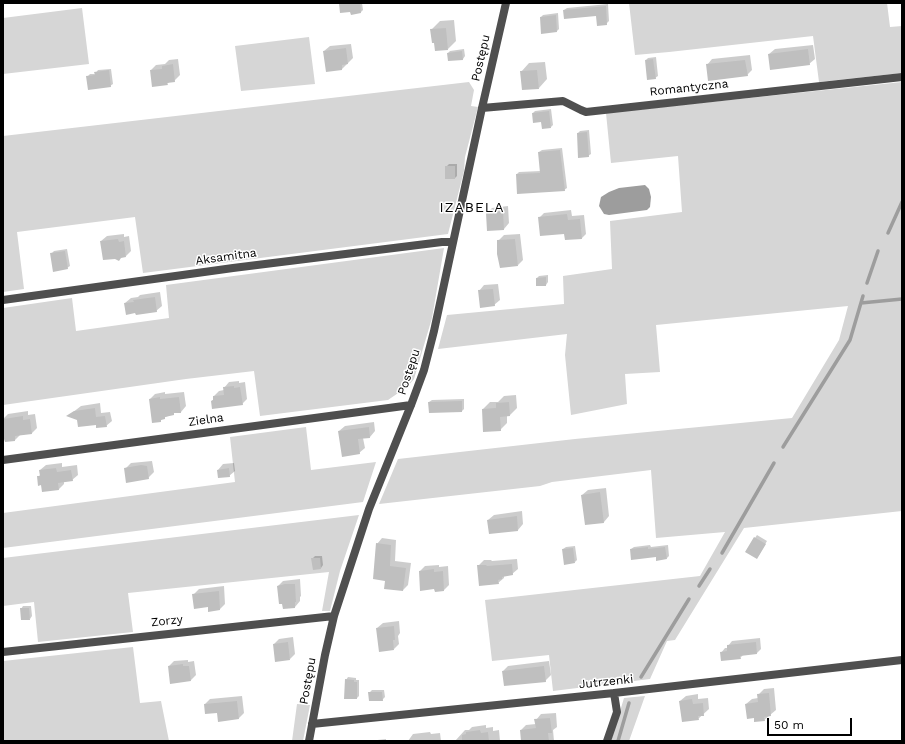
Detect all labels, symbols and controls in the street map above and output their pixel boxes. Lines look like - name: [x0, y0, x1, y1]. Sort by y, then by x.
- street label: Postępu: [469, 33, 493, 83]
- street label: Romantyczna: [649, 77, 729, 99]
- district label: IZABELA: [440, 200, 504, 216]
- street label: Aksamitna: [195, 246, 257, 268]
- street label: Postępu: [395, 347, 423, 397]
- street label: Zielna: [187, 410, 225, 430]
- street label: Zorzy: [150, 612, 184, 630]
- street label: Postępu: [297, 656, 319, 706]
- street label: Jutrzenki: [578, 672, 634, 692]
- scale bar: [769, 710, 854, 736]
- text: 50 m: [774, 718, 804, 732]

